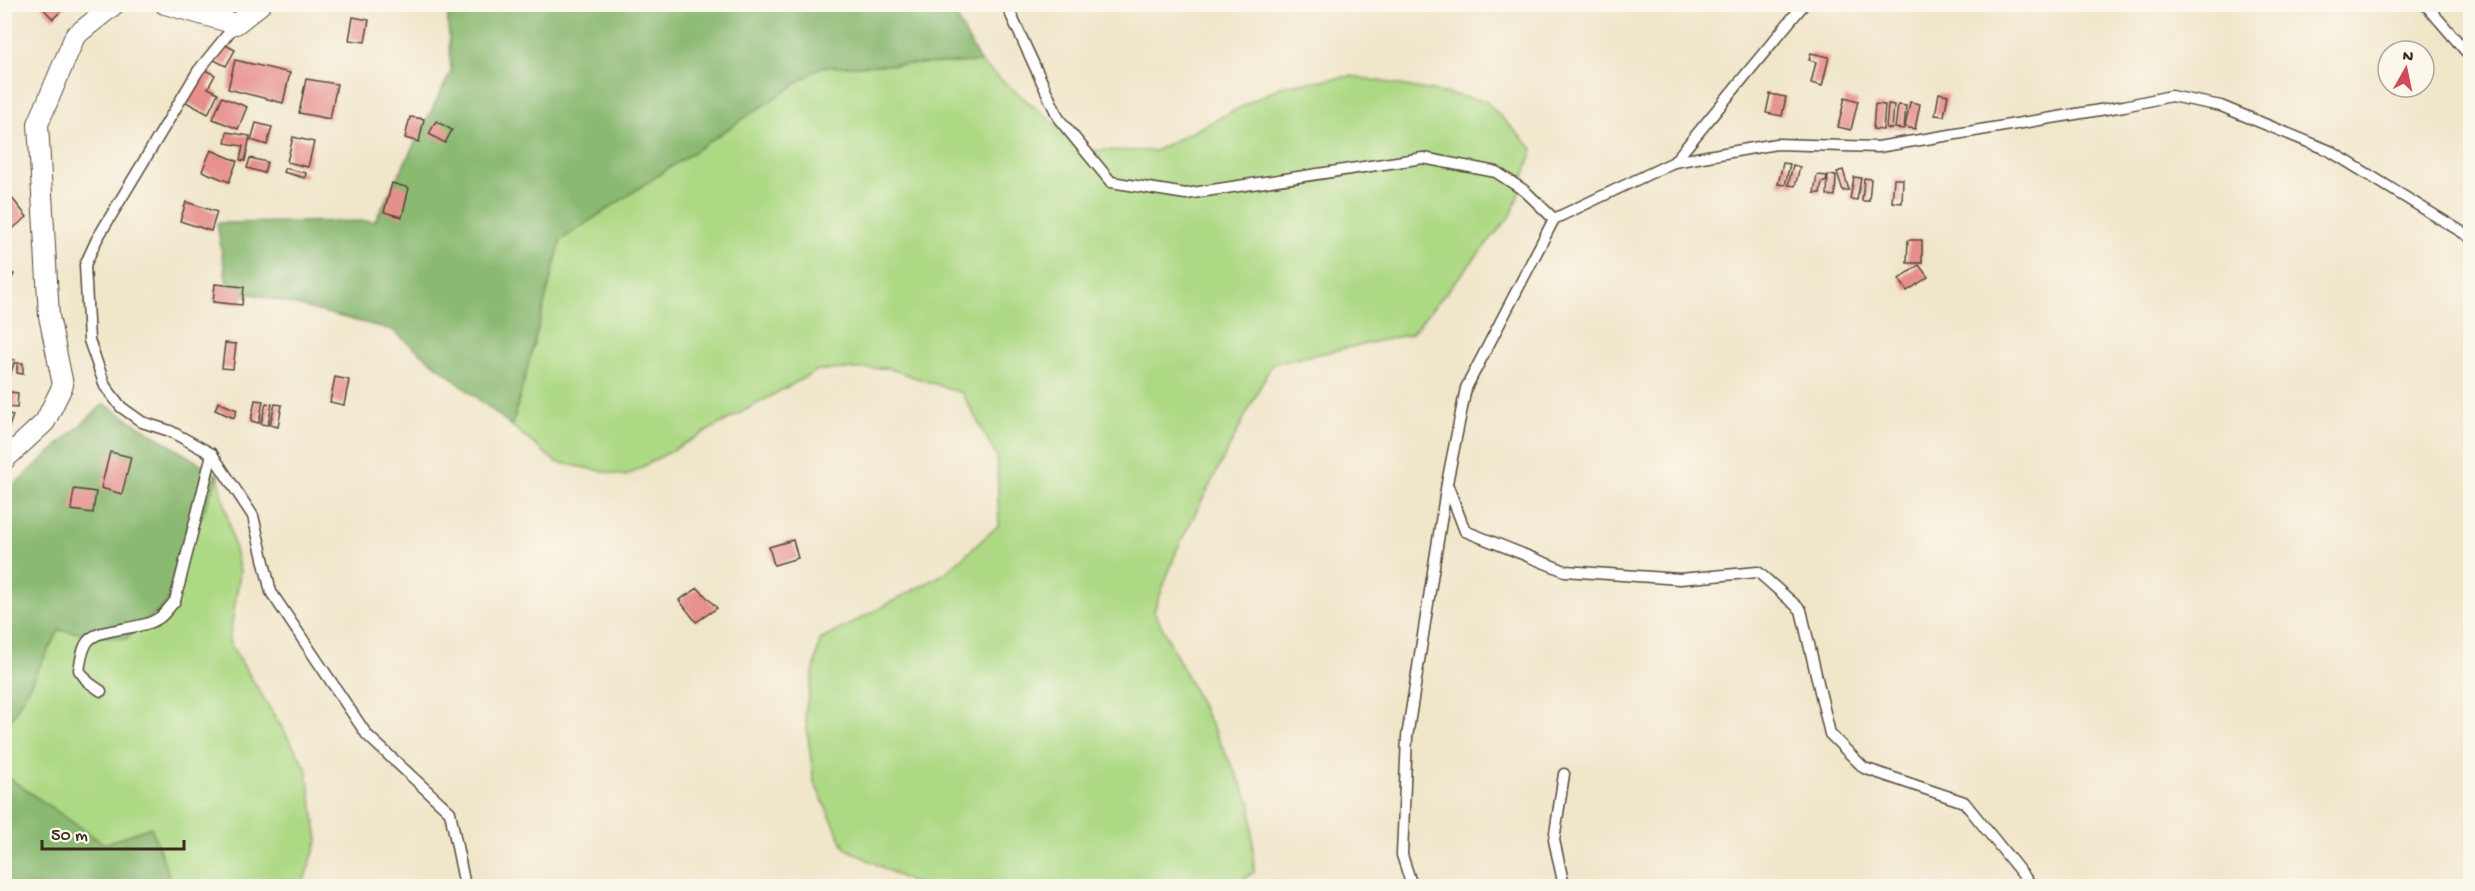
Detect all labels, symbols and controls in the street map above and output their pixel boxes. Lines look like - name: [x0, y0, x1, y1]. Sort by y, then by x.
- north arrow: [2376, 39, 2436, 99]
- text: N: [2401, 47, 2415, 68]
- scale bar: [42, 813, 184, 851]
- text: 50 m: [51, 826, 88, 847]

